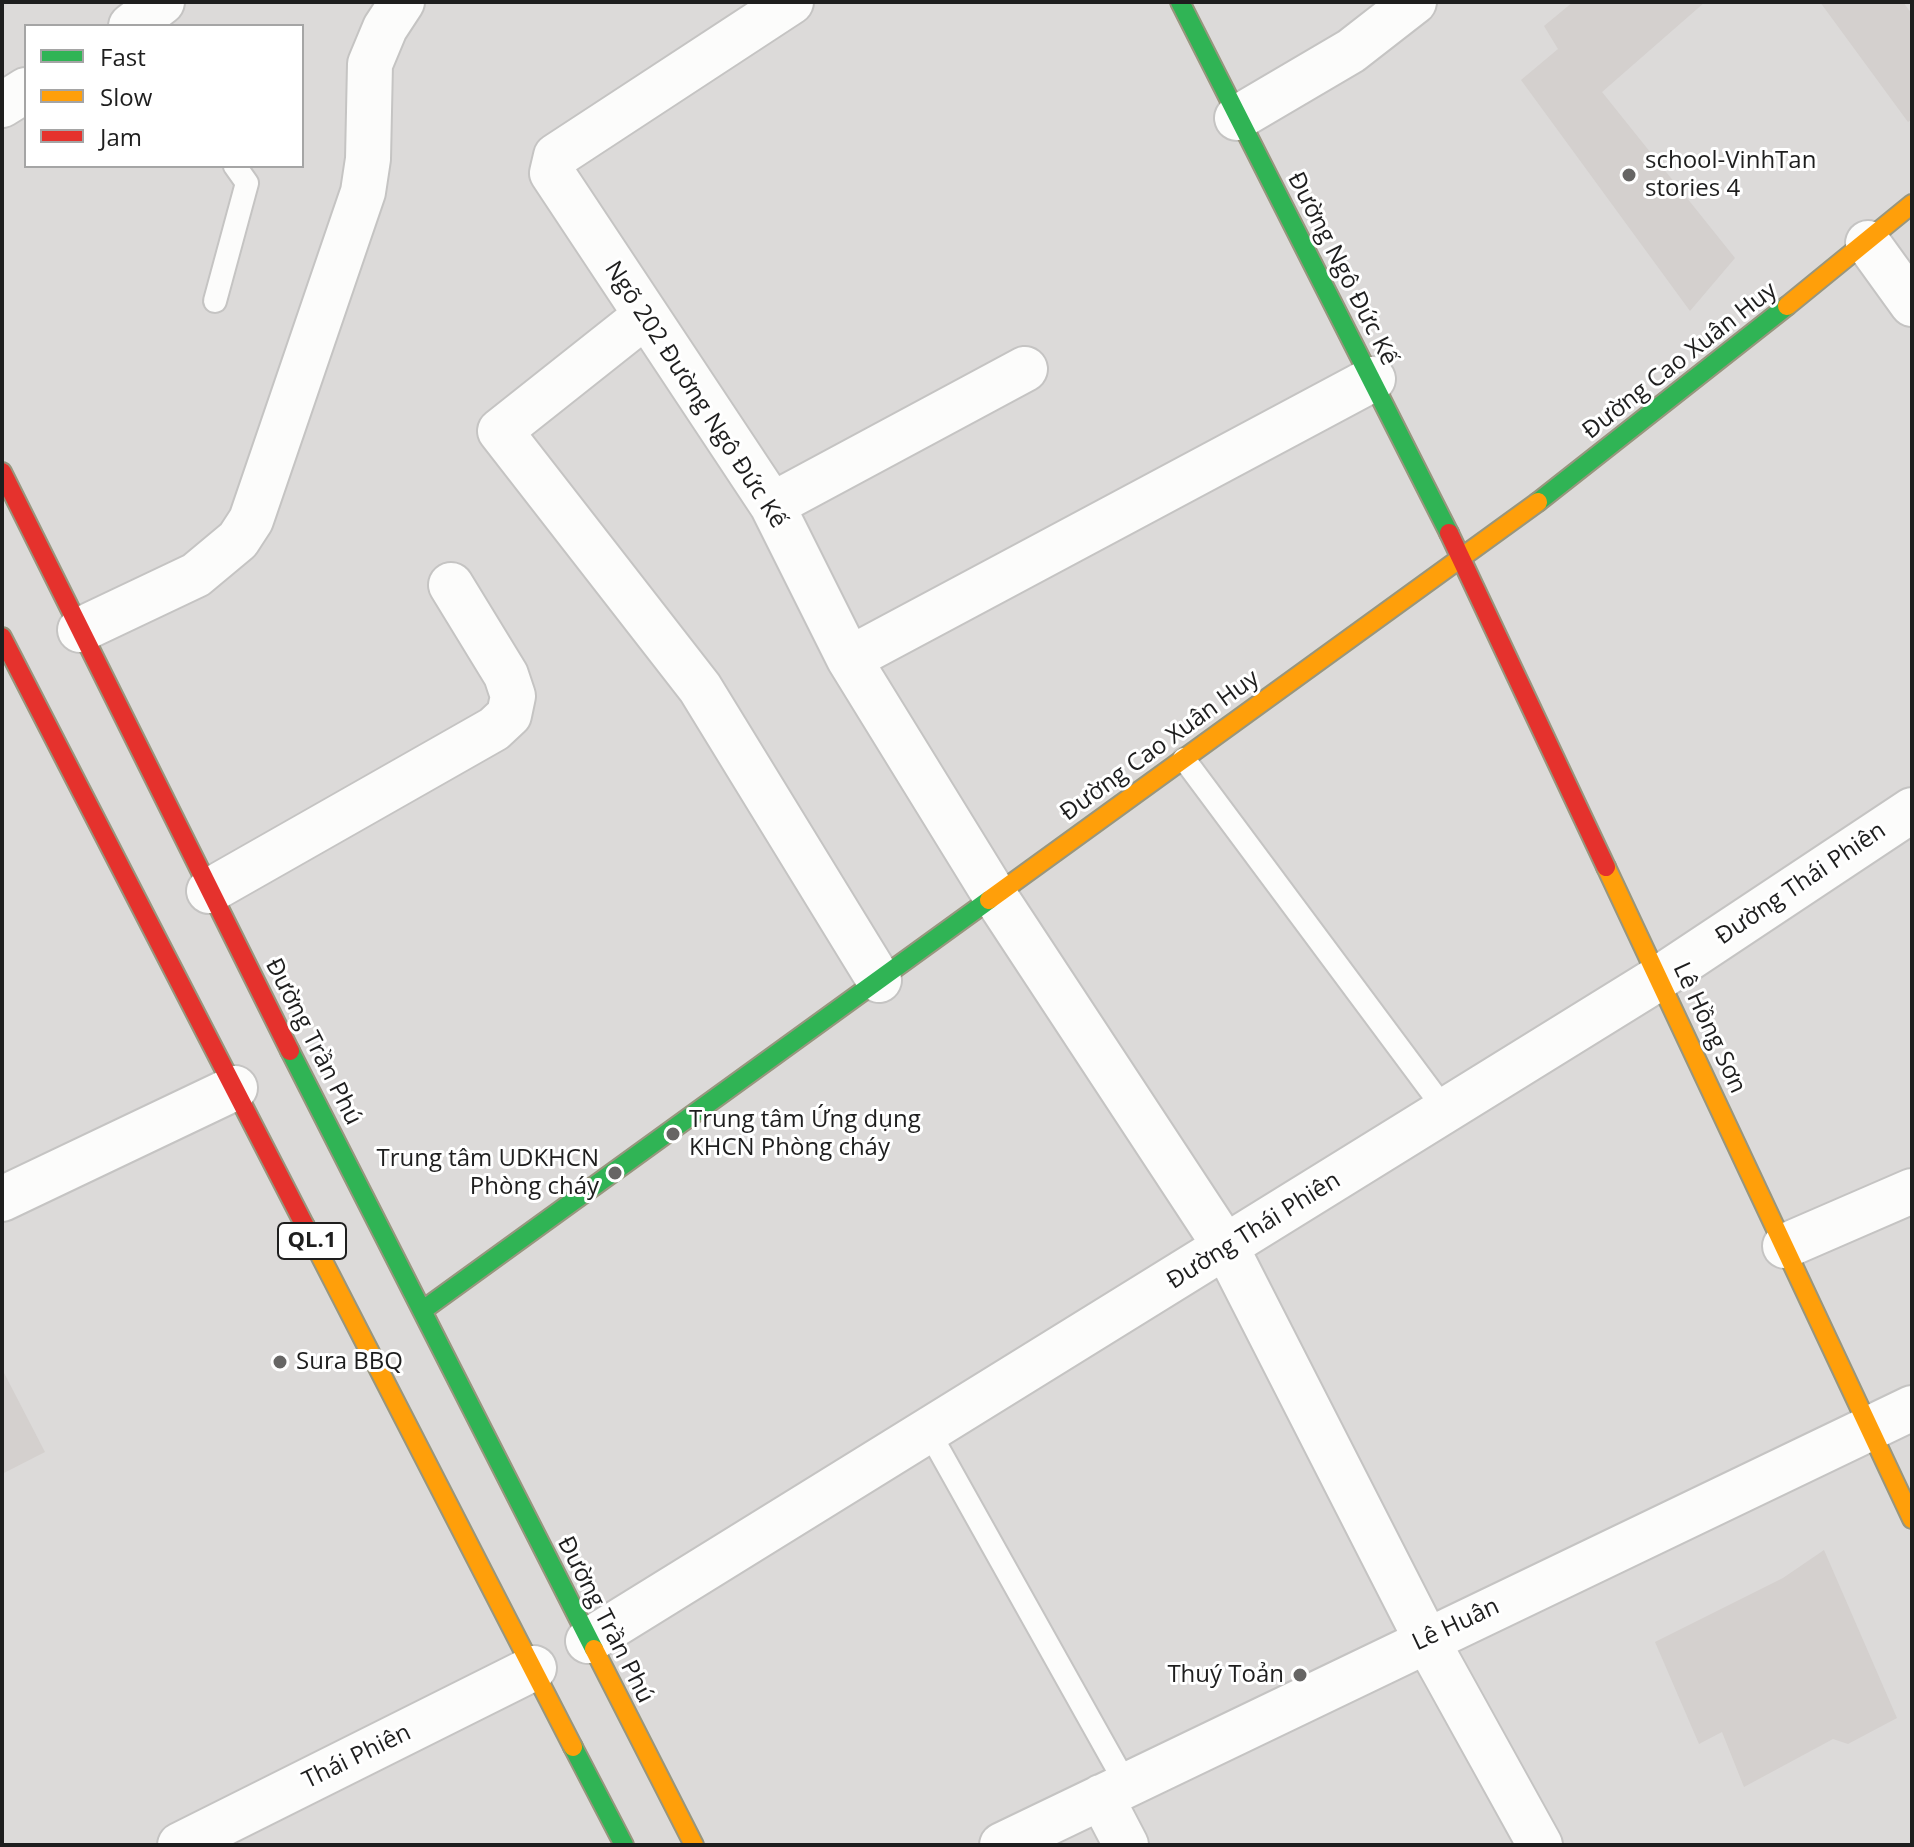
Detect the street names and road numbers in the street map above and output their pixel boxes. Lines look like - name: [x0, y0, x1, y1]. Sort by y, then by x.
- street label: Đường Ngô Đức Kế: [1281, 168, 1403, 370]
- street label: Ngõ 202 Đường Ngô Đức Kế: [598, 256, 792, 534]
- street label: Đường Cao Xuân Huy: [1577, 276, 1783, 446]
- street label: Đường Cao Xuân Huy: [1055, 664, 1265, 828]
- street label: Đường Thái Phiên: [1710, 816, 1892, 952]
- street label: Đường Trần Phú: [259, 954, 367, 1130]
- street label: Lê Hồng Sơn: [1666, 958, 1752, 1098]
- street label: Đường Thái Phiên: [1162, 1166, 1346, 1296]
- road number: QL.1: [278, 1223, 346, 1259]
- street label: Đường Trần Phú: [551, 1532, 659, 1708]
- street label: Lê Huân: [1408, 1592, 1504, 1658]
- street label: Thái Phiên: [298, 1718, 416, 1796]

